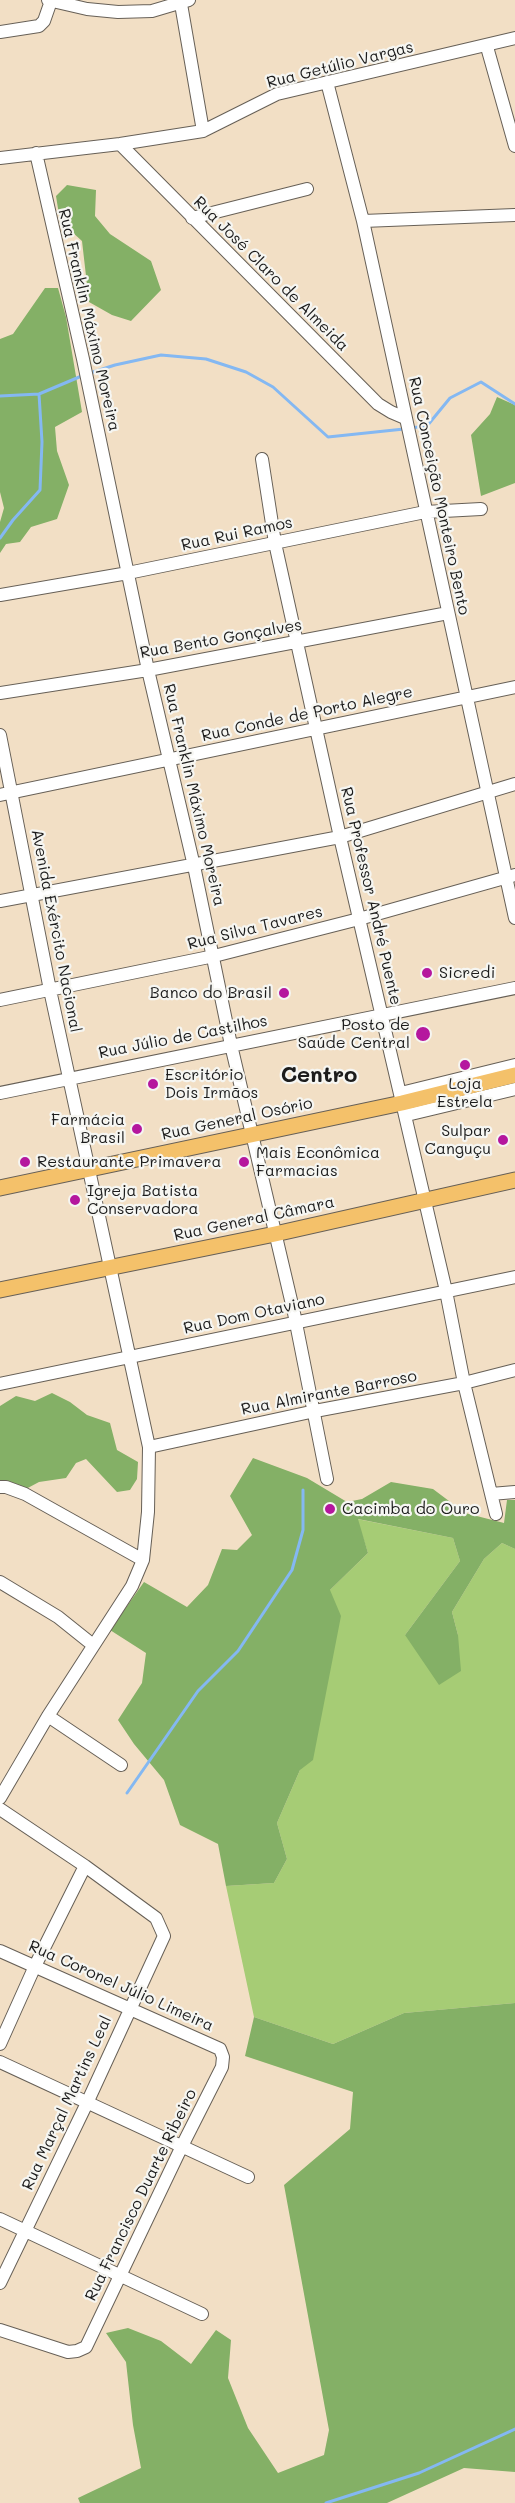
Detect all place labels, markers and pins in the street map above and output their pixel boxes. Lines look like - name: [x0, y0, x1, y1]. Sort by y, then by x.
- place label: Sicredi: [439, 963, 495, 983]
- marker: Sicredi: [420, 966, 434, 980]
- place label: Banco do Brasil: [150, 983, 272, 1003]
- marker: Banco do Brasil: [277, 986, 291, 1000]
- place label: Posto de Saúde Central: [298, 1015, 410, 1053]
- marker: Posto de Saúde Central: [414, 1025, 432, 1043]
- marker: Loja Estrela: [458, 1058, 472, 1072]
- place label: Escritório Dois Irmãos: [165, 1065, 258, 1103]
- place label: Loja Estrela: [437, 1074, 493, 1112]
- marker: Escritório Dois Irmãos: [146, 1077, 160, 1091]
- place label: Farmácia Brasil: [51, 1110, 125, 1148]
- place label: Sulpar Canguçu: [425, 1121, 491, 1159]
- marker: Farmácia Brasil: [130, 1122, 144, 1136]
- marker: Sulpar Canguçu: [496, 1133, 510, 1147]
- place label: Mais Econômica Farmacias: [256, 1143, 380, 1181]
- place label: Restaurante Primavera: [37, 1152, 221, 1172]
- marker: Restaurante Primavera: [18, 1155, 32, 1169]
- marker: Mais Econômica Farmacias: [237, 1155, 251, 1169]
- place label: Igreja Batista Conservadora: [87, 1181, 199, 1219]
- marker: Igreja Batista Conservadora: [68, 1193, 82, 1207]
- place label: Cacimba do Ouro: [342, 1499, 479, 1519]
- marker: Cacimba do Ouro: [323, 1502, 337, 1516]

